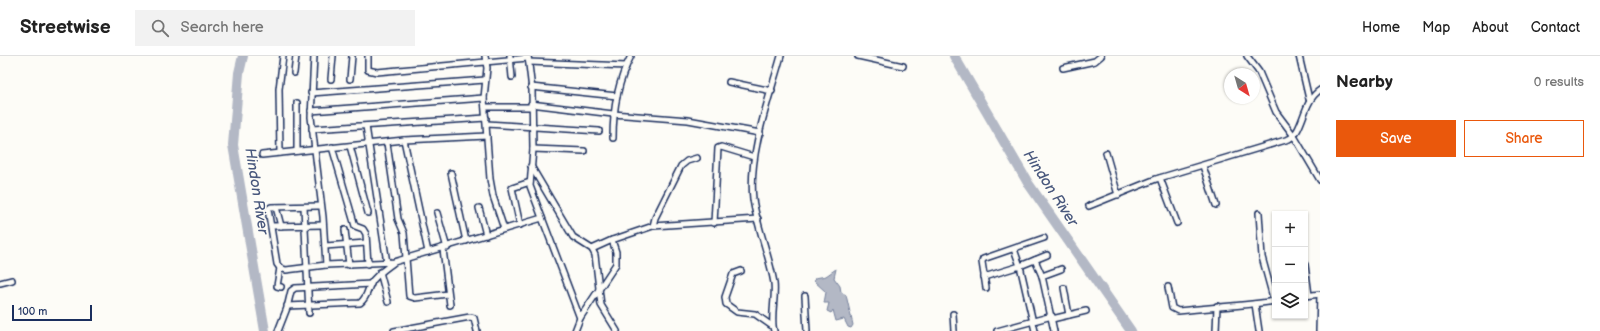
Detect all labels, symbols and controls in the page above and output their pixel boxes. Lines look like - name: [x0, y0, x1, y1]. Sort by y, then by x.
- search box: [135, 10, 415, 46]
- text: Streetwise: [20, 16, 111, 39]
- icon: search: [149, 17, 171, 39]
- text: Search here: [181, 18, 264, 37]
- text: Home: [1362, 19, 1400, 36]
- text: Map: [1422, 19, 1450, 36]
- text: About: [1472, 19, 1509, 36]
- text: Contact: [1531, 19, 1580, 36]
- north arrow: [1224, 68, 1260, 104]
- text: Nearby: [1336, 72, 1393, 92]
- text: 0 results: [1534, 74, 1584, 90]
- button: Save: [1336, 120, 1456, 157]
- button: Share: [1464, 120, 1584, 157]
- water label: Hindon River: [240, 147, 273, 237]
- water label: Hindon River: [1019, 147, 1083, 231]
- map controls: [1272, 211, 1308, 319]
- button: +: [1272, 211, 1308, 247]
- button: −: [1272, 247, 1308, 283]
- button: layers: [1272, 283, 1308, 319]
- scale bar: [12, 303, 92, 322]
- text: 100 m: [18, 305, 47, 318]

